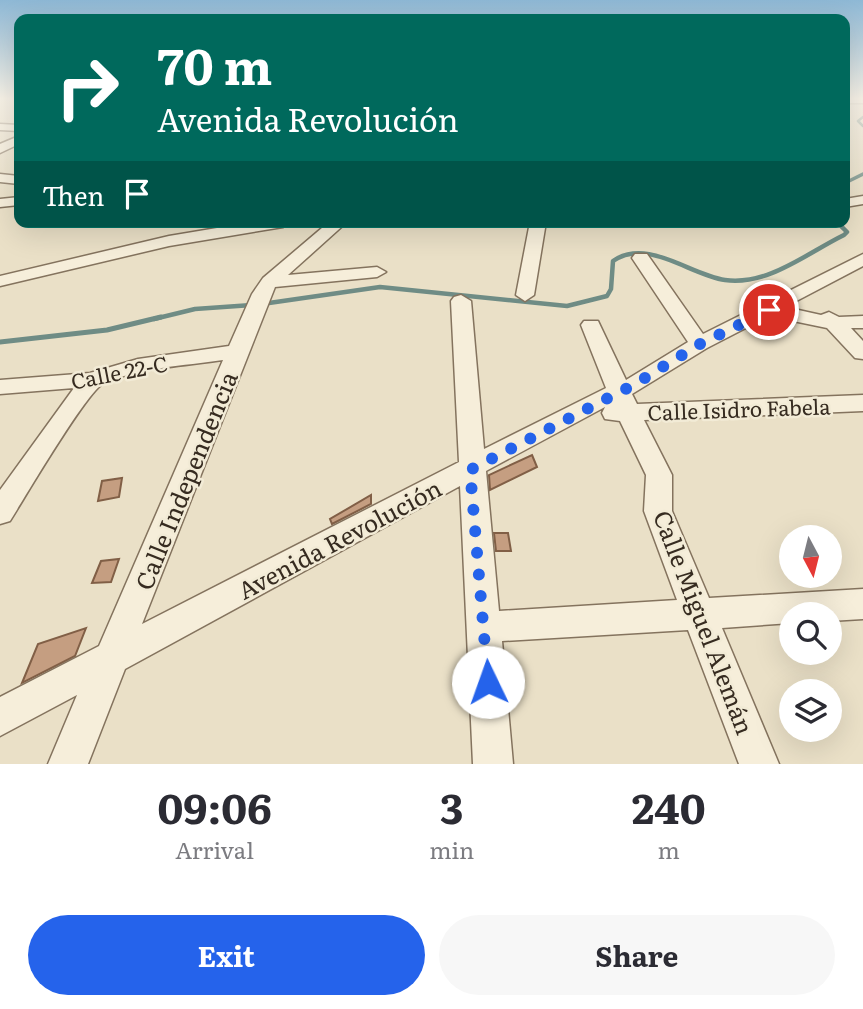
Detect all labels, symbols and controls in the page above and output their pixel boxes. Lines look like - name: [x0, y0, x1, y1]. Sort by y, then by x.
- text: 70 m: [157, 27, 272, 100]
- icon: right: [42, 42, 133, 133]
- text: Avenida Revolución: [157, 94, 459, 142]
- text: Then: [42, 175, 104, 214]
- icon: arrive: [118, 175, 156, 213]
- pin: [739, 280, 799, 340]
- icon: arrive: [750, 291, 788, 329]
- street label: Calle 22-C: [68, 346, 170, 396]
- street label: Calle Independencia: [125, 365, 245, 595]
- street label: Calle Isidro Fabela: [647, 389, 832, 427]
- street label: Avenida Revolución: [231, 469, 447, 607]
- street label: Calle Miguel Alemán: [646, 505, 764, 739]
- north arrow: [779, 525, 842, 588]
- map controls: [779, 525, 842, 742]
- button: search: [779, 602, 842, 665]
- position arrow: [451, 645, 525, 719]
- button: layers: [779, 679, 842, 742]
- text: 09:06: [157, 775, 272, 837]
- text: 3: [440, 775, 463, 837]
- text: 240: [632, 775, 706, 837]
- text: Arrival: [175, 832, 254, 866]
- text: min: [429, 832, 474, 866]
- text: m: [657, 832, 680, 866]
- button: Exit: [28, 915, 425, 995]
- button: Share: [439, 915, 835, 995]

